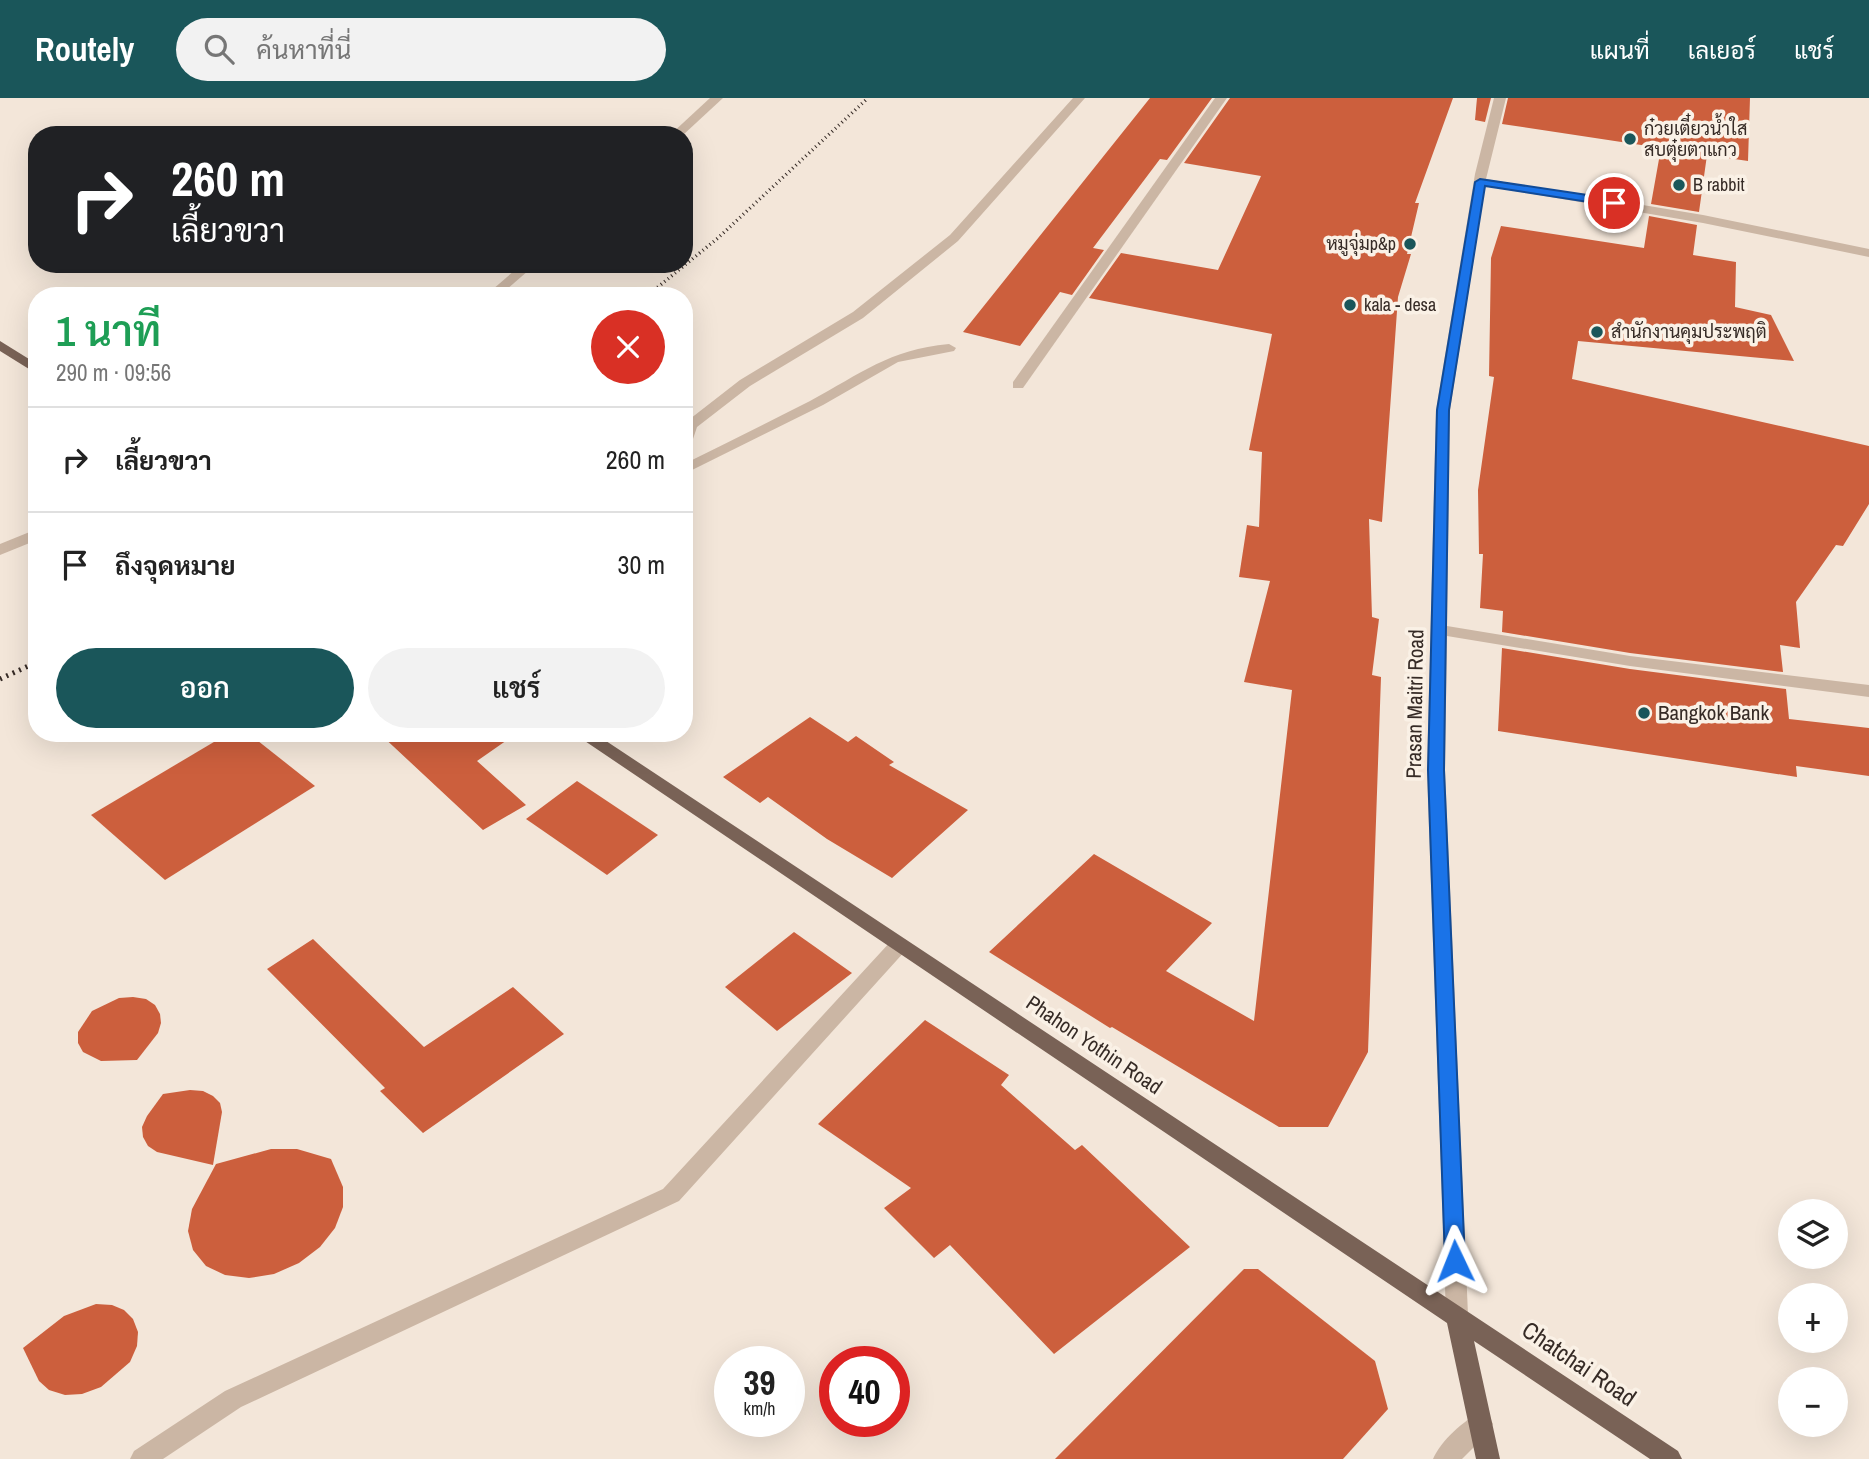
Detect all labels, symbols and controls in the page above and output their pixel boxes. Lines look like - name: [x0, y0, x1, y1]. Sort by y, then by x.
- search box: [176, 18, 666, 81]
- text: Routely: [35, 27, 134, 71]
- icon: search: [200, 30, 238, 68]
- text: ค้นหาที่นี่: [256, 32, 351, 67]
- text: แผนที่: [1590, 34, 1650, 66]
- text: เลเยอร์: [1688, 34, 1756, 66]
- text: แชร์: [1794, 34, 1834, 66]
- place label: ก๋วยเตี๋ยวน้ำใส สบตุ๋ยตาแกว: [1644, 113, 1747, 162]
- marker: ก๋วยเตี๋ยวน้ำใส สบตุ๋ยตาแกว: [1622, 131, 1638, 147]
- text: 260 m: [171, 145, 285, 211]
- icon: right: [56, 154, 147, 245]
- place label: B rabbit: [1693, 172, 1745, 197]
- pin: [1584, 173, 1644, 233]
- marker: B rabbit: [1671, 177, 1687, 193]
- icon: arrive: [1595, 184, 1633, 222]
- text: เลี้ยวขวา: [171, 209, 285, 252]
- place label: หมูจุ่มp&p: [1326, 231, 1396, 257]
- marker: หมูจุ่มp&p: [1402, 236, 1418, 252]
- place label: kala - desa: [1364, 292, 1436, 317]
- marker: kala - desa: [1342, 297, 1358, 313]
- text: 1 นาที: [56, 303, 161, 359]
- button: close: [591, 310, 665, 384]
- place label: สำนักงานคุมประพฤติ: [1611, 319, 1767, 344]
- marker: สำนักงานคุมประพฤติ: [1589, 324, 1605, 340]
- text: 290 m · 09:56: [56, 357, 171, 388]
- icon: right: [56, 441, 94, 479]
- text: 260 m: [606, 442, 665, 477]
- text: เลี้ยวขวา: [115, 443, 212, 478]
- icon: arrive: [56, 546, 94, 584]
- text: 30 m: [618, 547, 665, 582]
- text: ถึงจุดหมาย: [115, 548, 236, 583]
- street label: Prasan Maitri Road: [1399, 629, 1430, 779]
- button: ออก: [56, 648, 354, 728]
- button: แชร์: [368, 648, 665, 728]
- place label: Bangkok Bank: [1658, 698, 1769, 727]
- marker: Bangkok Bank: [1636, 705, 1652, 721]
- street label: Phahon Yothin Road: [1021, 988, 1168, 1101]
- map controls: [1778, 1199, 1848, 1437]
- button: layers: [1778, 1199, 1848, 1269]
- position arrow: [1418, 1224, 1492, 1298]
- button: +: [1778, 1283, 1848, 1353]
- street label: Chatchai Road: [1516, 1313, 1643, 1413]
- speed limit sign: 40: [819, 1346, 910, 1437]
- text: 39: [744, 1359, 775, 1406]
- button: −: [1778, 1367, 1848, 1437]
- text: km/h: [744, 1396, 776, 1421]

